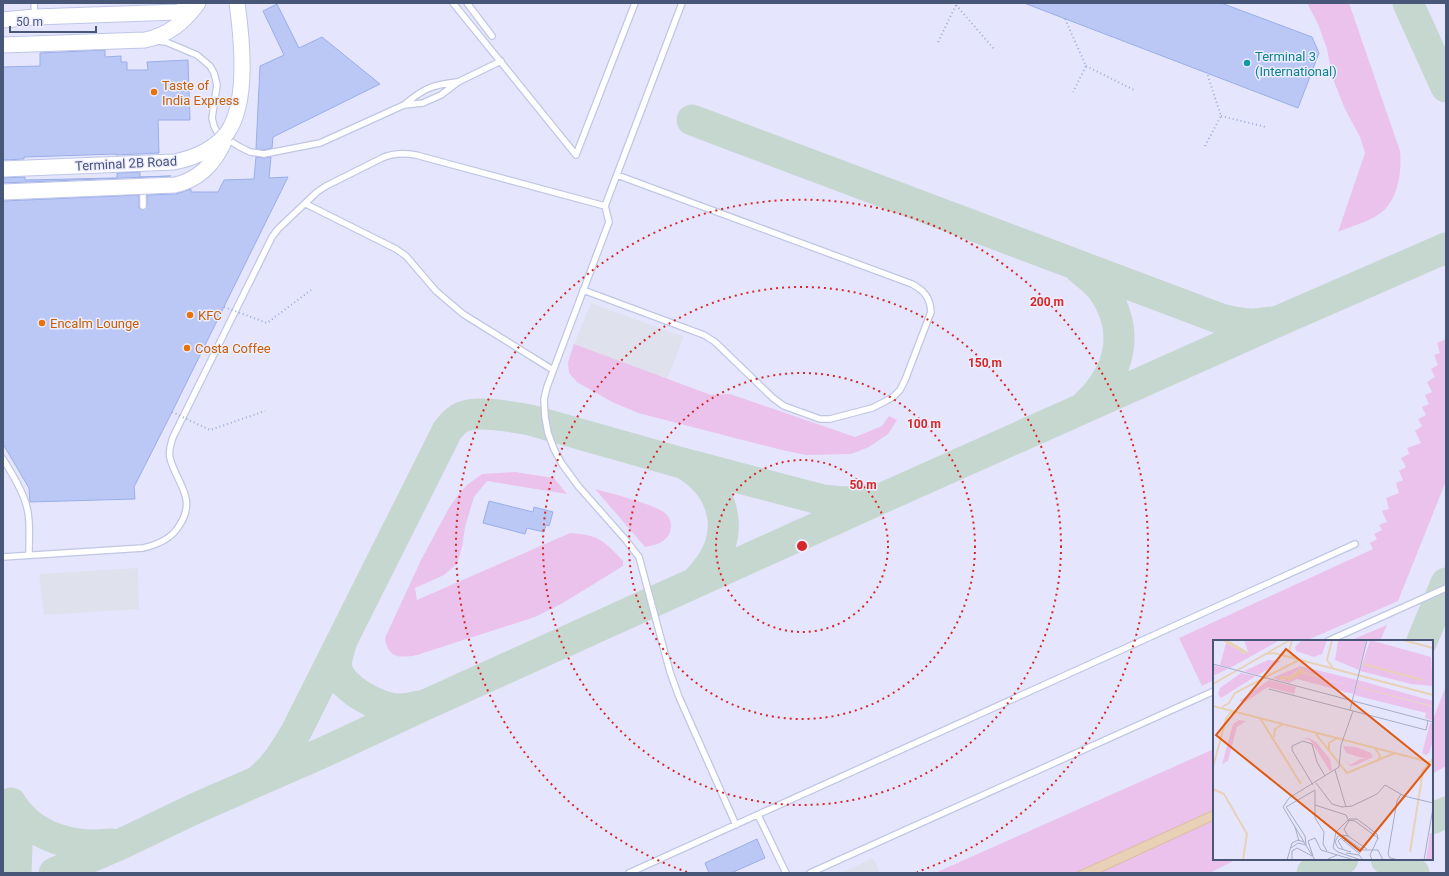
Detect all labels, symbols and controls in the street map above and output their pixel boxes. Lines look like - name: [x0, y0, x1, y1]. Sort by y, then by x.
- scale bar: [10, 8, 96, 34]
- text: 50 m: [16, 15, 43, 29]
- place label: Terminal 3 (International): [1255, 49, 1337, 79]
- marker: Terminal 3 (International): [1242, 58, 1252, 68]
- place label: Taste of India Express: [162, 78, 240, 108]
- marker: Taste of India Express: [149, 87, 159, 97]
- street label: Terminal 2B Road: [75, 153, 177, 174]
- text: 200 m: [1030, 295, 1064, 309]
- place label: KFC: [198, 308, 222, 323]
- marker: KFC: [185, 310, 195, 320]
- place label: Encalm Lounge: [50, 316, 139, 331]
- marker: Encalm Lounge: [37, 318, 47, 328]
- place label: Costa Coffee: [195, 341, 271, 356]
- marker: Costa Coffee: [182, 343, 192, 353]
- text: 150 m: [968, 356, 1002, 370]
- text: 100 m: [907, 417, 941, 431]
- text: 50 m: [849, 478, 877, 492]
- centre of rings: [795, 539, 809, 553]
- inset map: [1213, 640, 1433, 860]

